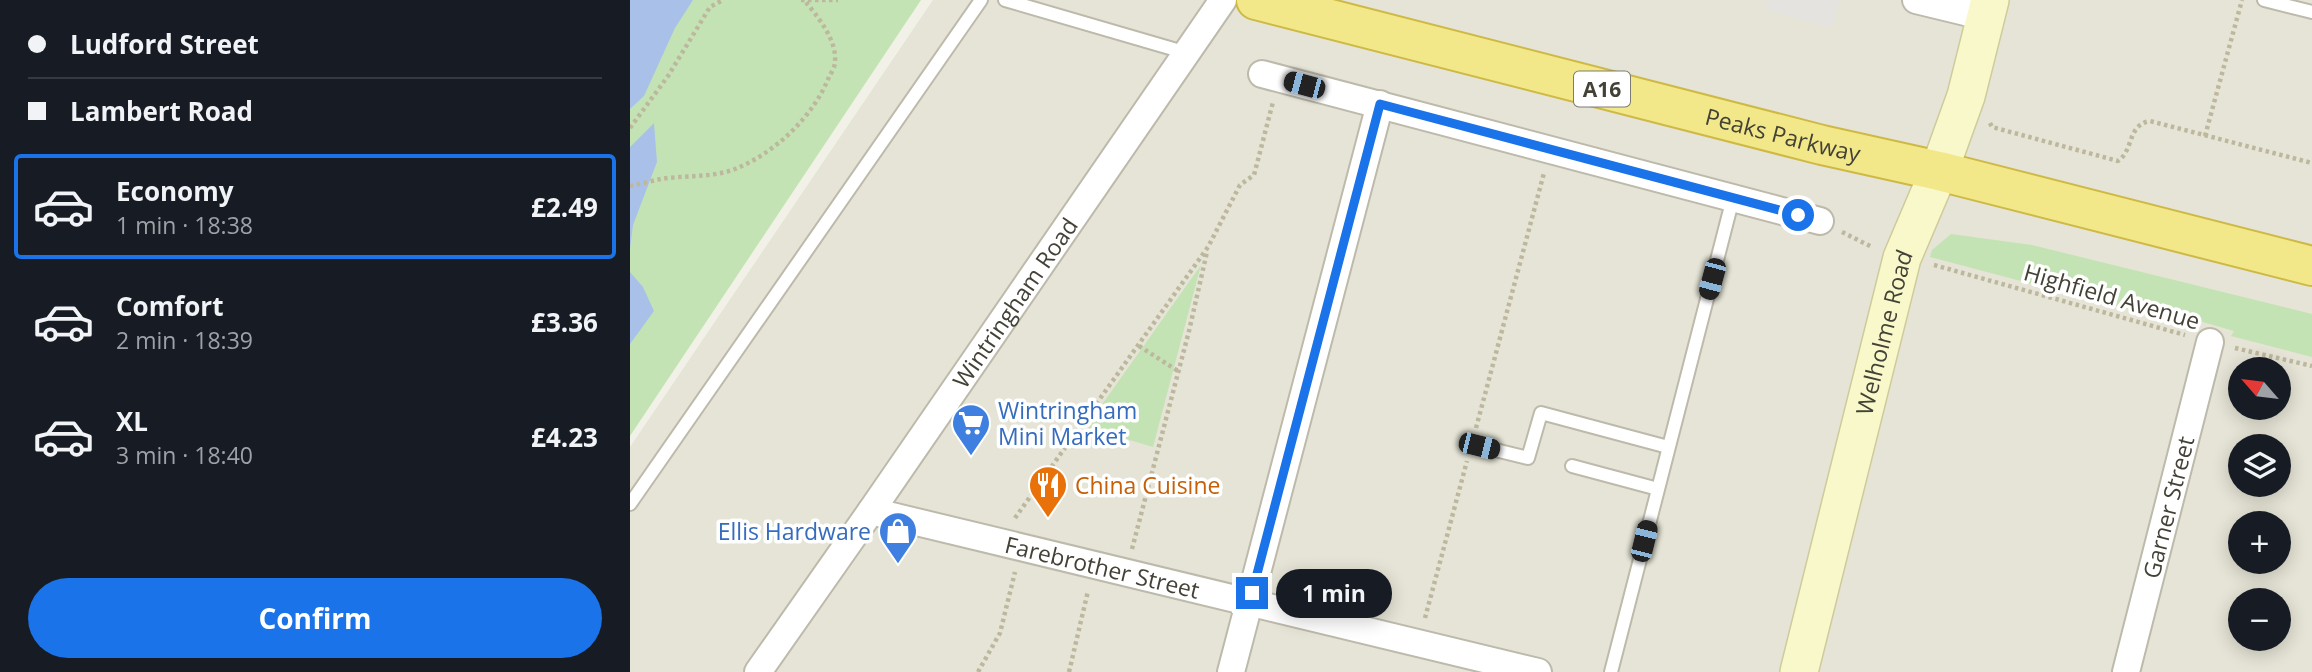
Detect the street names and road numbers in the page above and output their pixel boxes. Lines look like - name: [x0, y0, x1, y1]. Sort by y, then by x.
- road number: A16: [1574, 72, 1630, 106]
- street label: Peaks Parkway: [1702, 100, 1864, 169]
- street label: Wintringham Road: [945, 211, 1085, 394]
- street label: Welholme Road: [1848, 245, 1920, 418]
- street label: Highfield Avenue: [2020, 256, 2204, 336]
- street label: Garner Street: [2134, 433, 2201, 582]
- street label: Farebrother Street: [1002, 528, 1203, 606]

